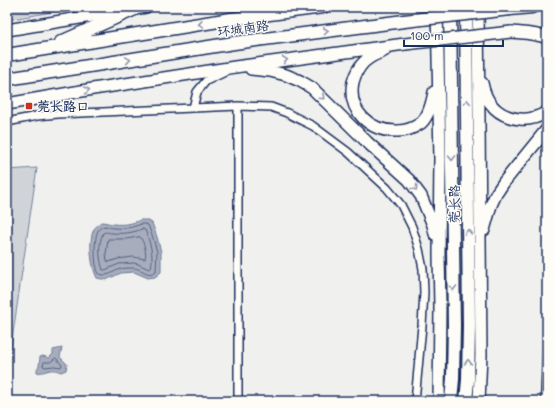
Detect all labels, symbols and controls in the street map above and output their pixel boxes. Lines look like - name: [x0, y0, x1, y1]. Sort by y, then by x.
- street label: 环城南路: [216, 15, 270, 40]
- one-way arrow: [198, 19, 204, 28]
- scale bar: [404, 22, 503, 48]
- one-way arrow: [323, 27, 329, 36]
- text: 100 m: [410, 27, 444, 43]
- one-way arrow: [125, 56, 131, 65]
- one-way arrow: [281, 56, 288, 65]
- one-way arrow: [84, 87, 90, 95]
- one-way arrow: [317, 93, 325, 100]
- place label: 莞长路口: [37, 97, 89, 114]
- one-way arrow: [463, 99, 471, 105]
- marker: 莞长路口: [24, 101, 34, 111]
- one-way arrow: [448, 155, 456, 161]
- one-way arrow: [410, 184, 417, 191]
- street label: 莞长路: [445, 184, 462, 224]
- one-way arrow: [464, 229, 472, 235]
- one-way arrow: [449, 285, 457, 291]
- one-way arrow: [464, 359, 472, 365]

